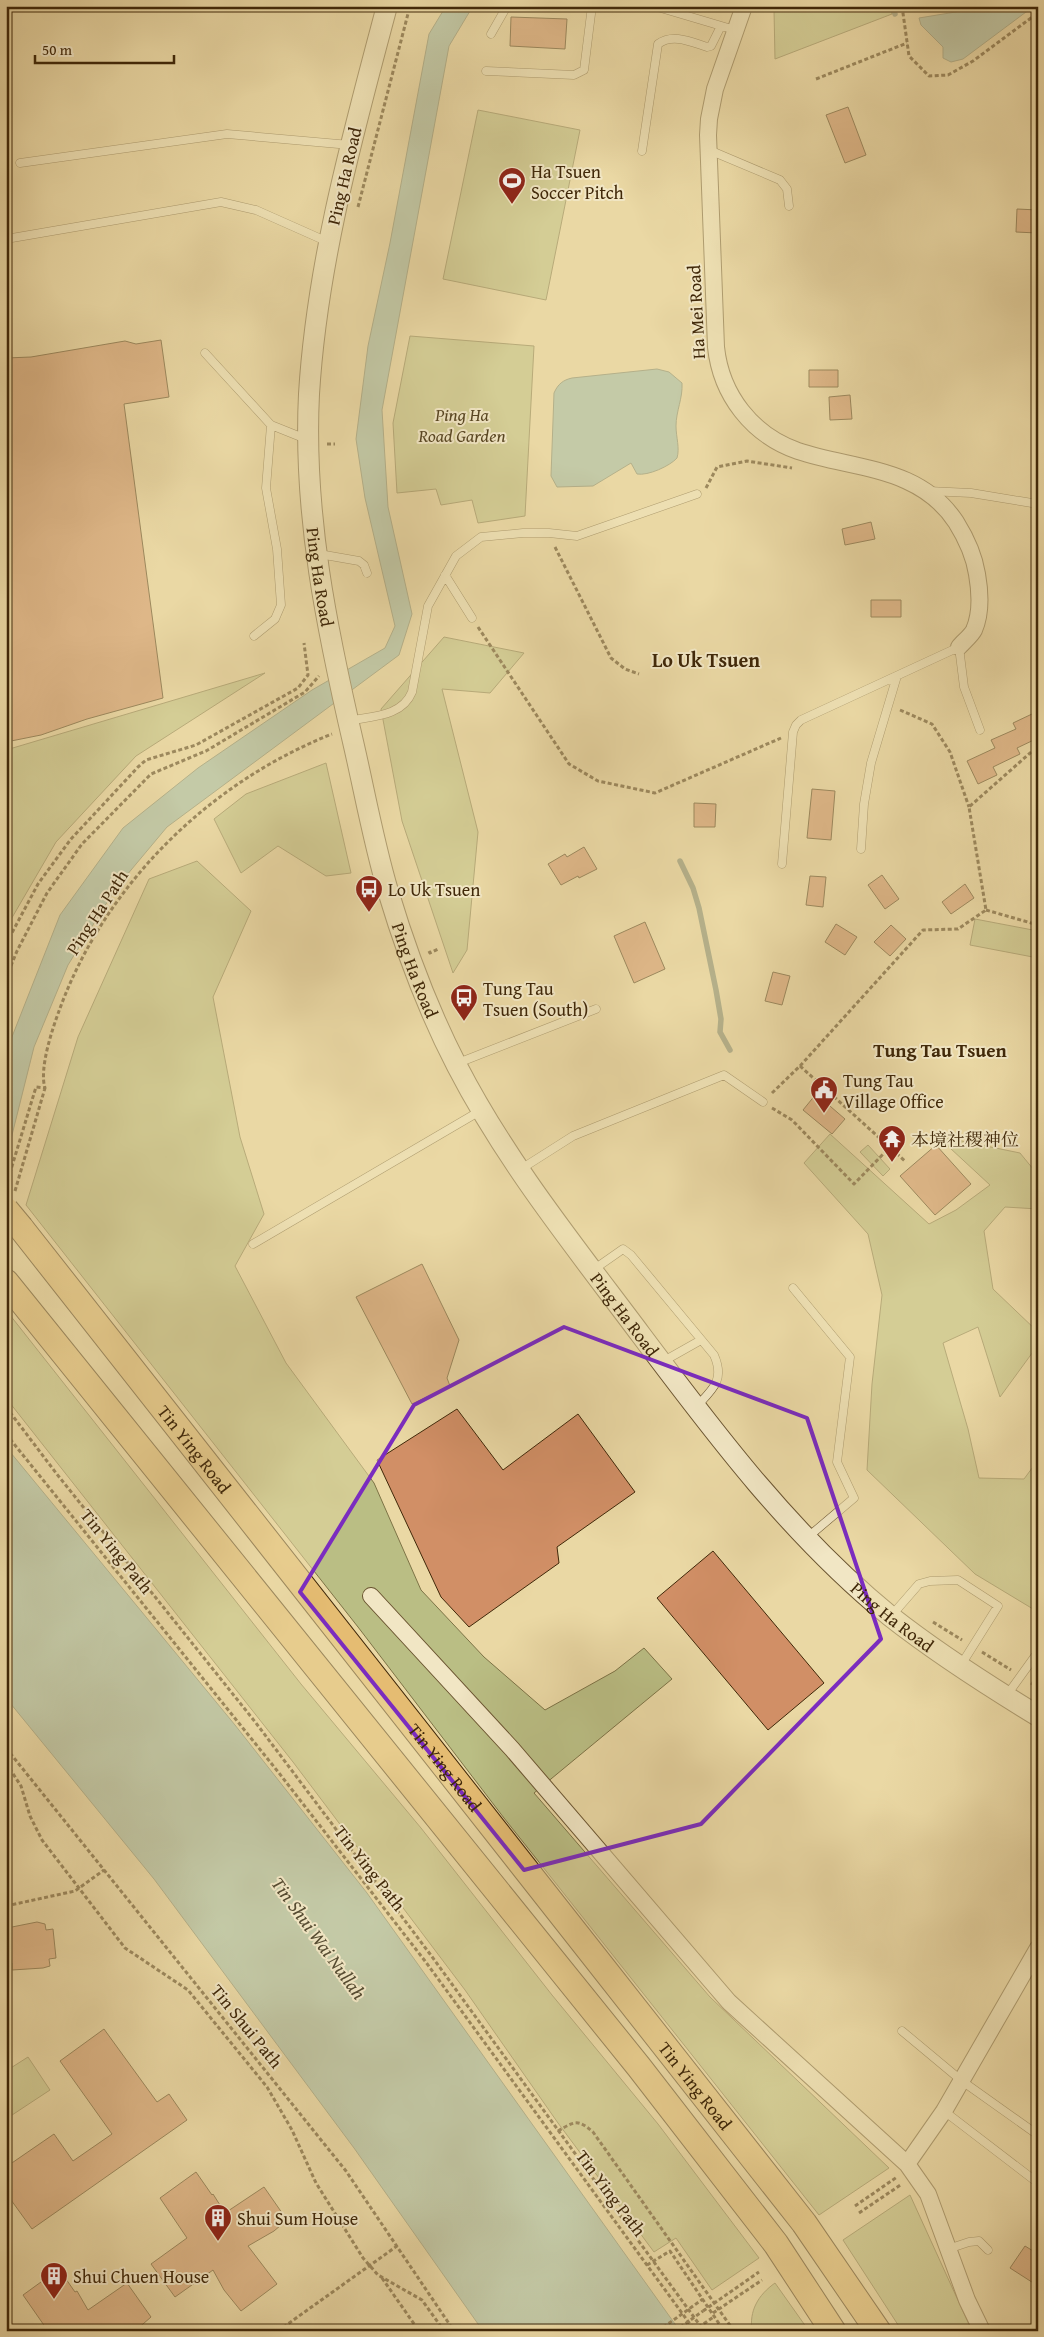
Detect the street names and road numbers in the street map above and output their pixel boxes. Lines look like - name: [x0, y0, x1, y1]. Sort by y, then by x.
- street label: Ping Ha Road: [320, 124, 368, 228]
- street label: Ha Mei Road: [680, 264, 712, 360]
- street label: Ping Ha Road: [300, 526, 342, 629]
- street label: Ping Ha Path: [59, 864, 135, 960]
- street label: Ping Ha Road: [385, 919, 446, 1022]
- street label: Ping Ha Road: [584, 1266, 666, 1362]
- street label: Tin Ying Road: [151, 1399, 238, 1499]
- street label: Tin Ying Path: [74, 1503, 160, 1599]
- street label: Ping Ha Road: [845, 1575, 940, 1659]
- street label: Tin Ying Road: [402, 1717, 489, 1817]
- street label: Tin Ying Path: [328, 1819, 412, 1917]
- street label: Tin Shui Path: [205, 1978, 289, 2074]
- street label: Tin Ying Road: [652, 2035, 739, 2136]
- street label: Tin Ying Path: [569, 2144, 653, 2242]

